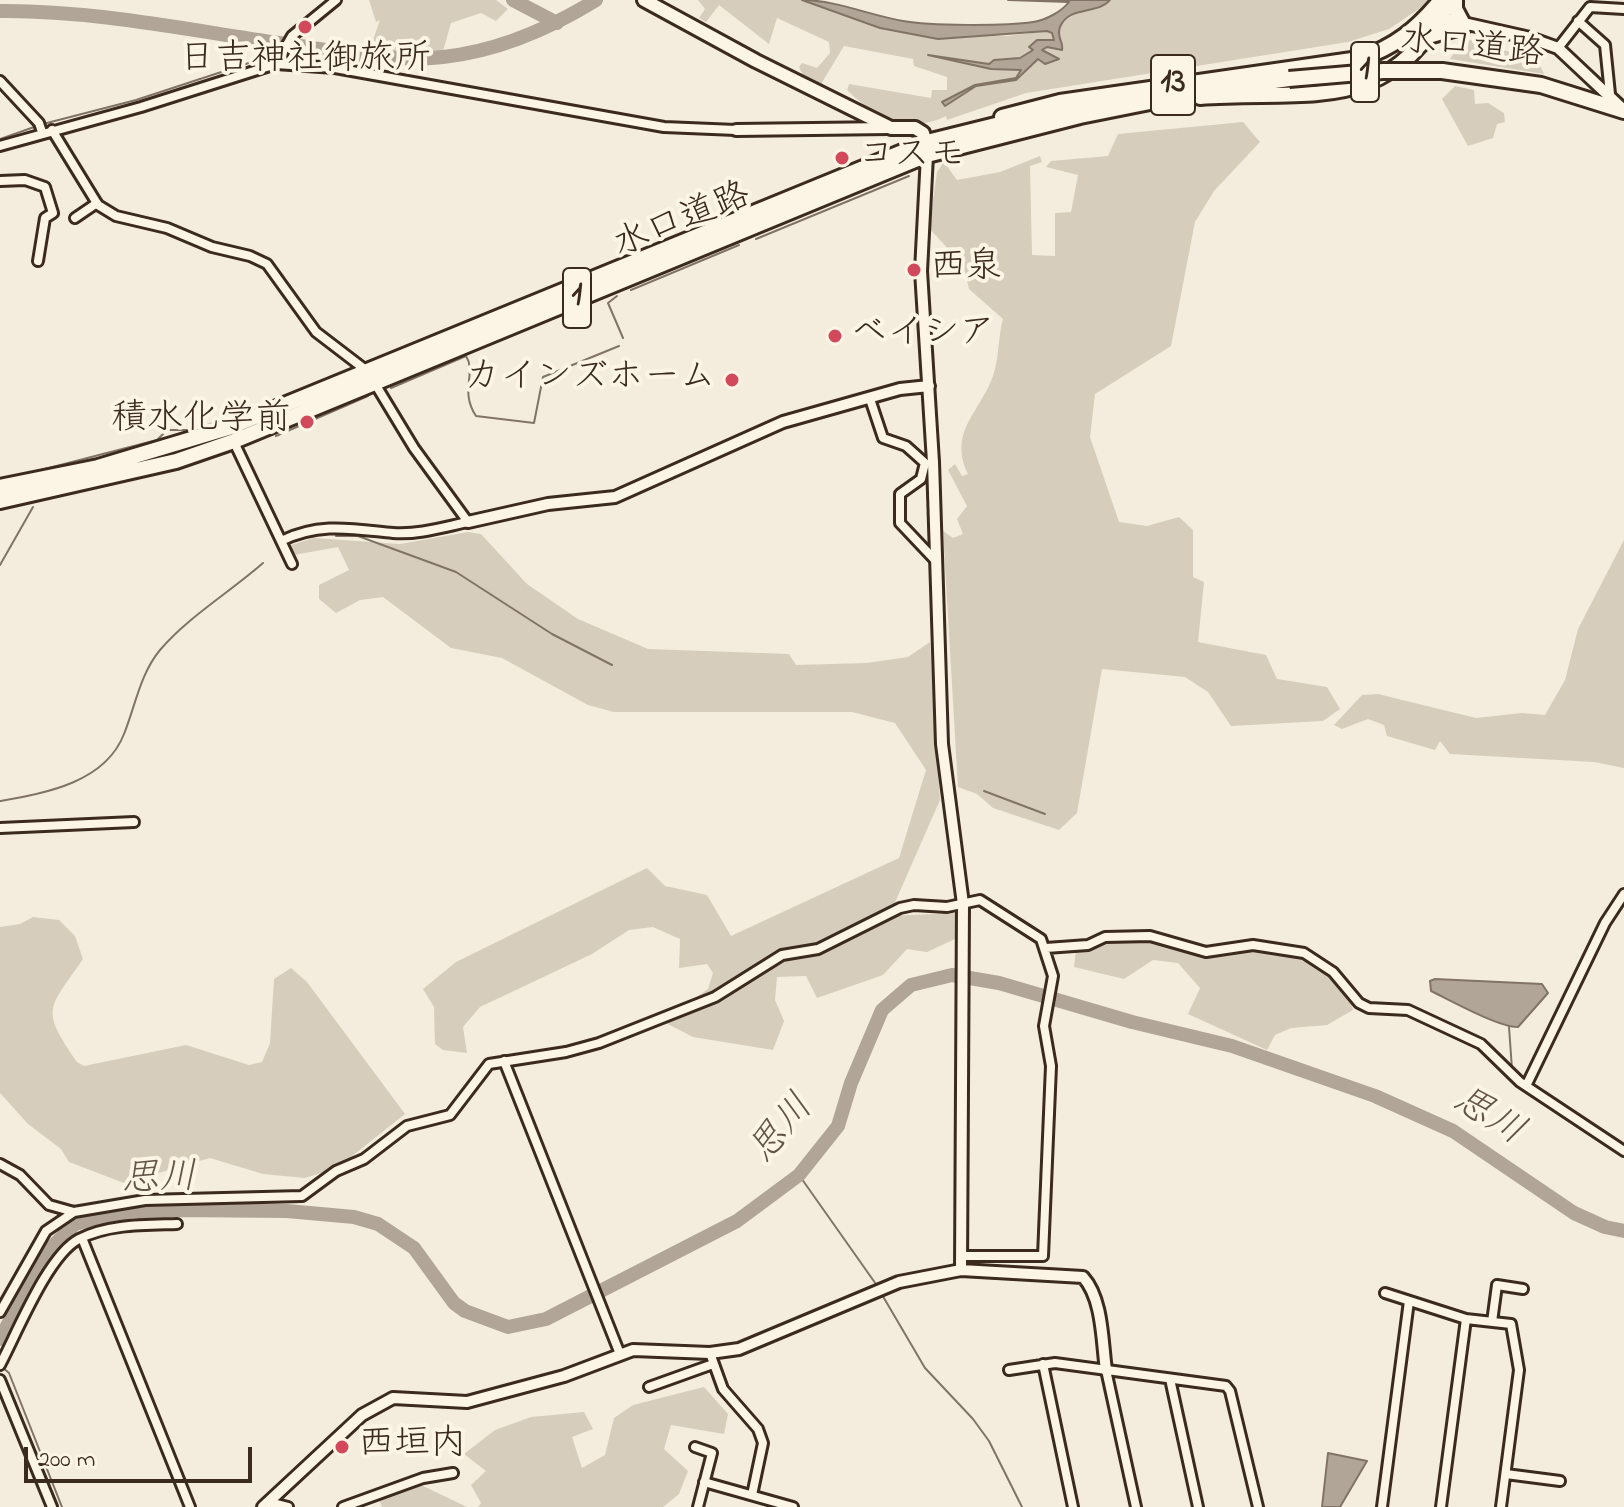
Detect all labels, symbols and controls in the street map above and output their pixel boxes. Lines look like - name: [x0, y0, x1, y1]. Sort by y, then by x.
- marker: 日吉神社御旅所: [296, 18, 314, 36]
- street label: 水口道路: [1398, 21, 1546, 79]
- place label: 日吉神社御旅所: [179, 40, 431, 84]
- road number: 1: [1351, 42, 1379, 102]
- road number: 13: [1151, 55, 1195, 115]
- place label: コスモ: [858, 136, 966, 180]
- marker: コスモ: [833, 149, 851, 167]
- street label: 水口道路: [608, 176, 758, 270]
- place label: 西泉: [930, 248, 1002, 292]
- marker: 西泉: [905, 261, 923, 279]
- road number: 1: [563, 268, 591, 328]
- place label: ベイシア: [851, 314, 995, 358]
- marker: ベイシア: [826, 327, 844, 345]
- place label: カインズホーム: [464, 358, 716, 402]
- marker: カインズホーム: [723, 371, 741, 389]
- place label: 積水化学前: [111, 400, 291, 444]
- marker: 積水化学前: [298, 413, 316, 431]
- water label: 思川: [1443, 1080, 1531, 1158]
- water label: 思川: [742, 1087, 826, 1175]
- water label: 思川: [120, 1158, 198, 1206]
- place label: 西垣内: [358, 1425, 466, 1469]
- scale bar: [28, 1431, 256, 1481]
- marker: 西垣内: [333, 1438, 351, 1456]
- text: 200 m: [38, 1443, 95, 1478]

